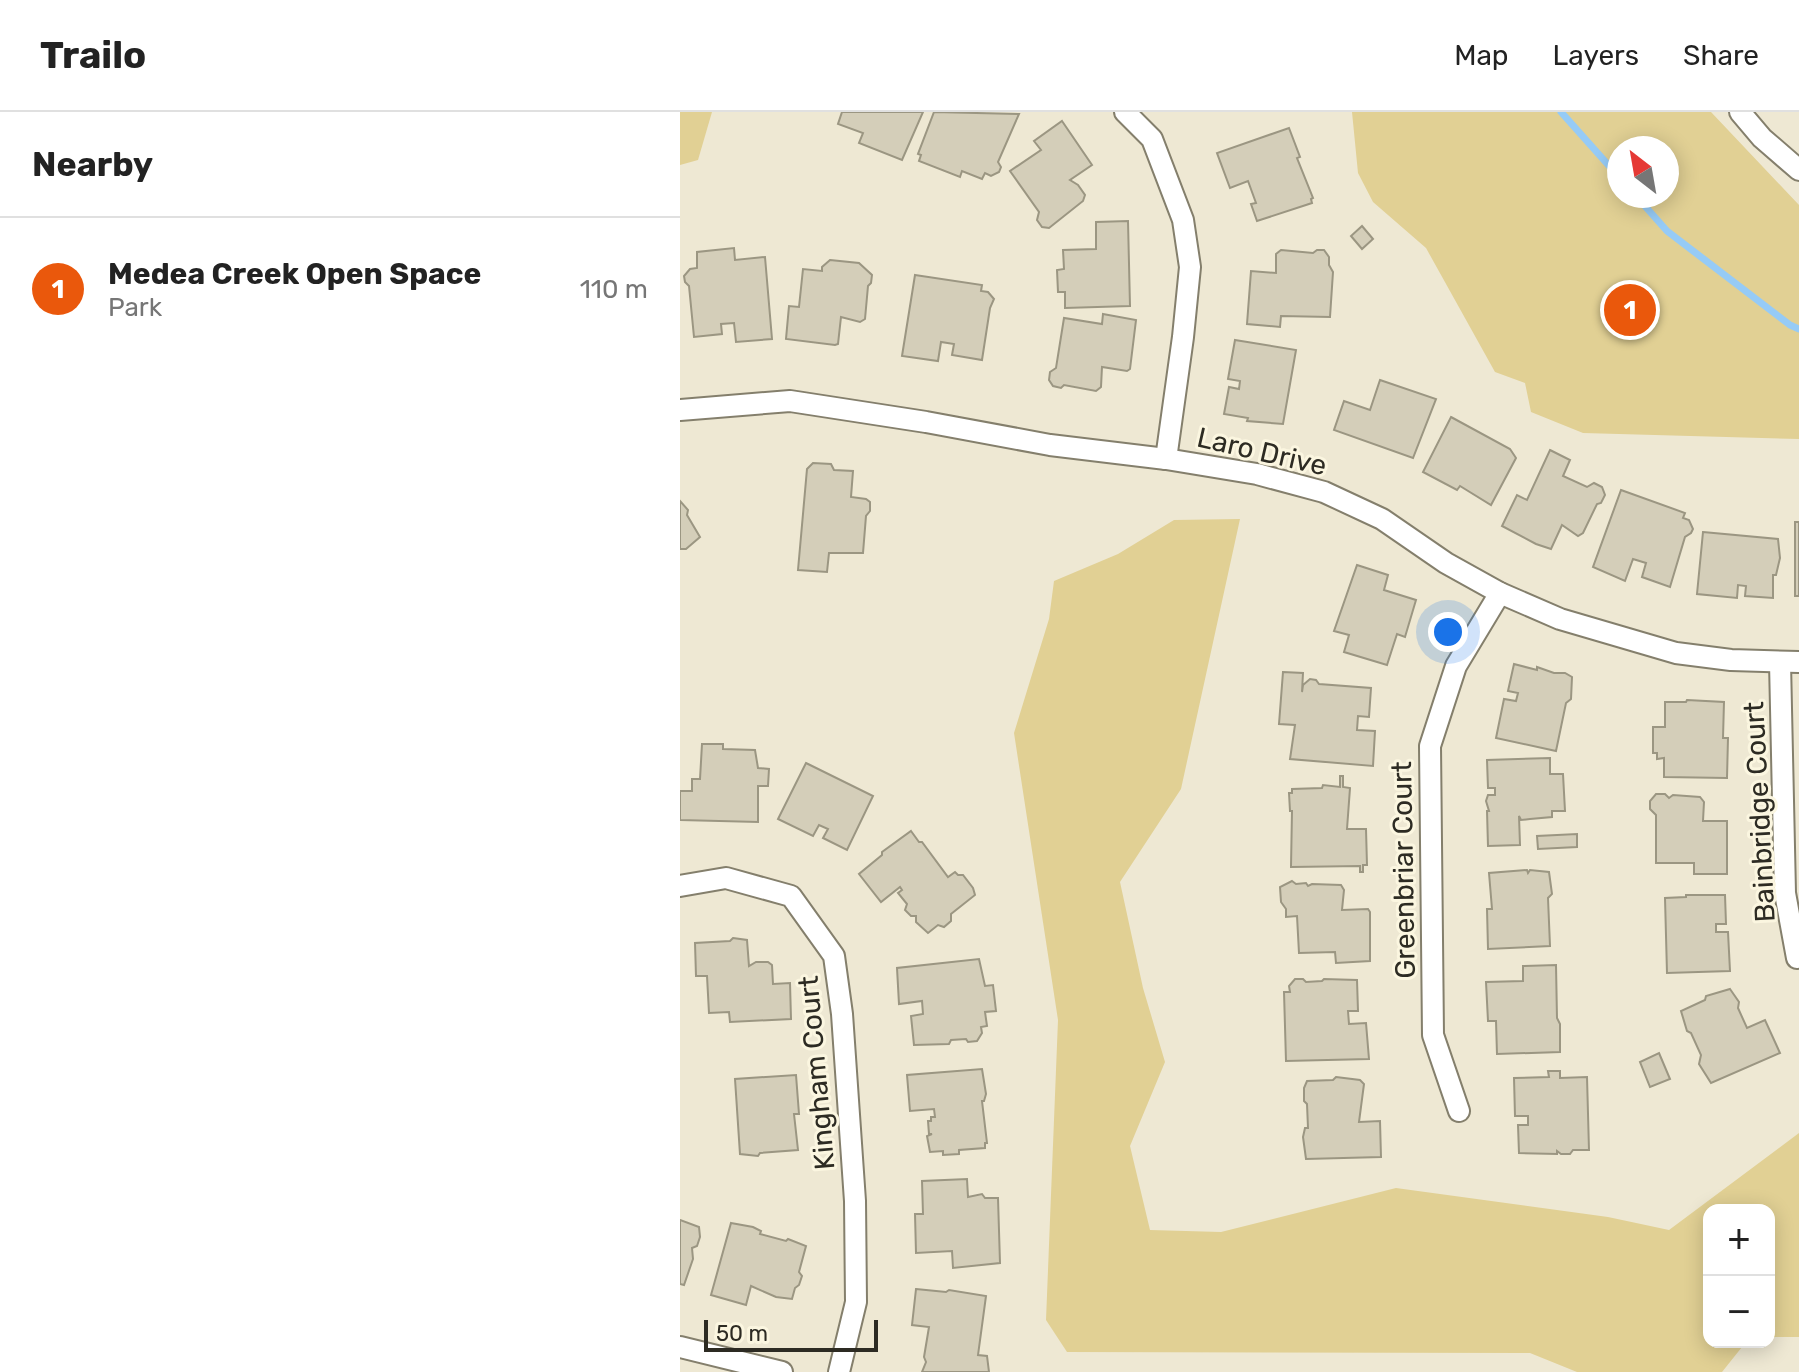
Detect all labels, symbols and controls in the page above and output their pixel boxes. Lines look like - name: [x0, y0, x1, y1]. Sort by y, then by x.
- text: Trailo: [40, 32, 146, 78]
- text: Map: [1454, 39, 1509, 72]
- text: Layers: [1553, 39, 1639, 72]
- text: Share: [1683, 39, 1759, 72]
- north arrow: [1607, 136, 1679, 208]
- text: Nearby: [32, 144, 153, 185]
- text: Medea Creek Open Space: [108, 256, 481, 292]
- text: 1: [52, 274, 64, 305]
- text: 110 m: [580, 274, 648, 305]
- pin: 1: [1604, 280, 1656, 340]
- text: Park: [108, 292, 162, 323]
- street label: Laro Drive: [1194, 421, 1330, 482]
- your location: [1428, 612, 1468, 652]
- street label: Bainbridge Court: [1737, 701, 1782, 923]
- street label: Greenbriar Court: [1385, 761, 1422, 979]
- street label: Kingham Court: [792, 974, 841, 1171]
- map controls: [1703, 1204, 1775, 1348]
- button: +: [1703, 1204, 1775, 1276]
- button: −: [1703, 1276, 1775, 1348]
- scale bar: [704, 1316, 878, 1352]
- text: 50 m: [716, 1320, 768, 1347]

